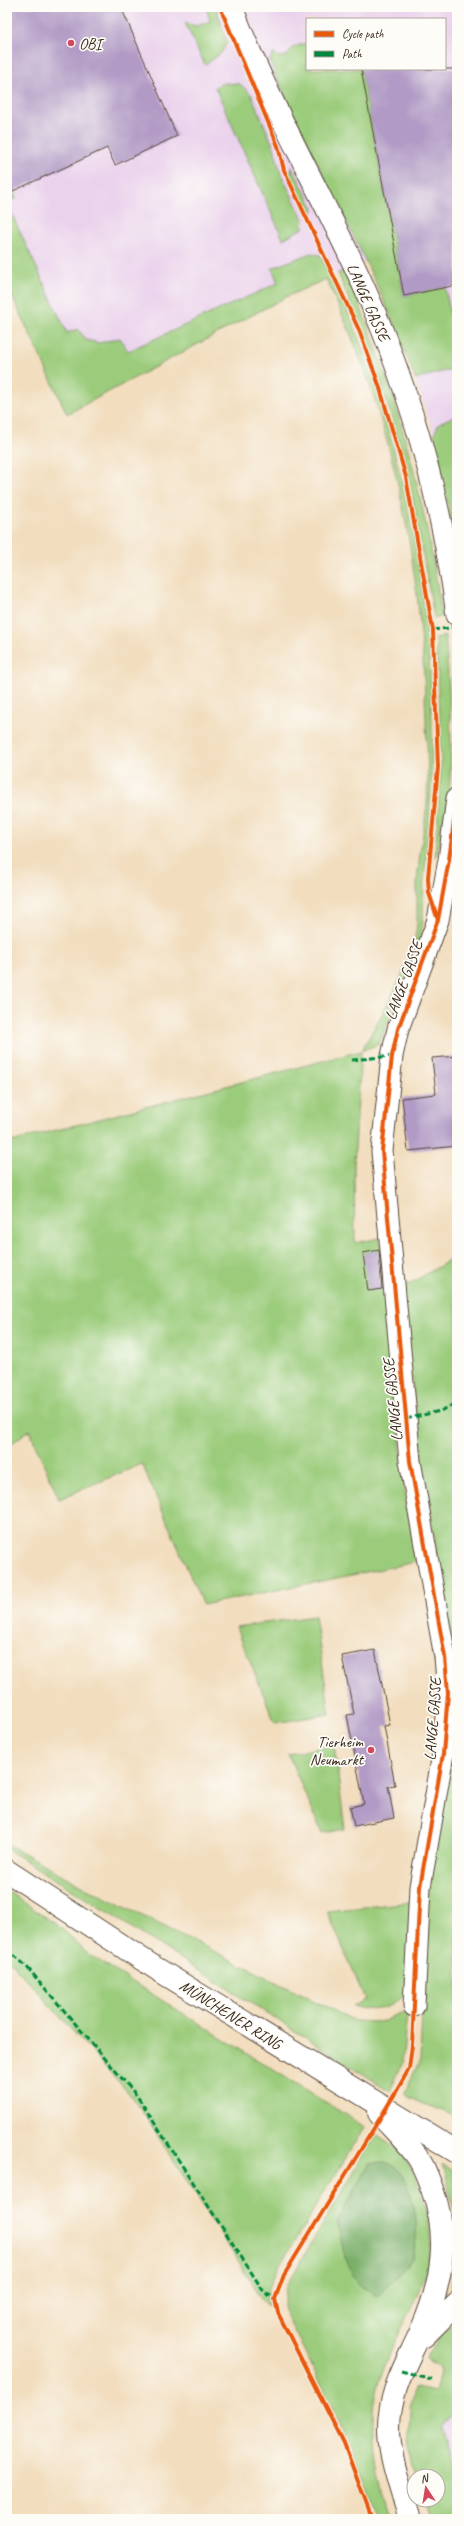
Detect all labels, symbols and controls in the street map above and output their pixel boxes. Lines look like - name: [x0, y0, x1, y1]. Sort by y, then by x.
- legend: [306, 18, 446, 70]
- text: Cycle path: [342, 26, 384, 42]
- place label: OBI: [79, 34, 105, 54]
- marker: OBI: [66, 38, 76, 48]
- text: Path: [342, 46, 362, 62]
- street label: LANGE GASSE: [342, 260, 395, 347]
- street label: LANGE GASSE: [380, 936, 428, 1023]
- street label: LANGE GASSE: [378, 1355, 407, 1442]
- street label: LANGE GASSE: [420, 1674, 446, 1761]
- place label: Tierheim Neumarkt: [310, 1732, 365, 1770]
- marker: Tierheim Neumarkt: [366, 1745, 376, 1755]
- street label: MÜNCHENER RING: [176, 1976, 287, 2055]
- north arrow: [406, 2468, 446, 2508]
- text: N: [419, 2470, 431, 2486]

